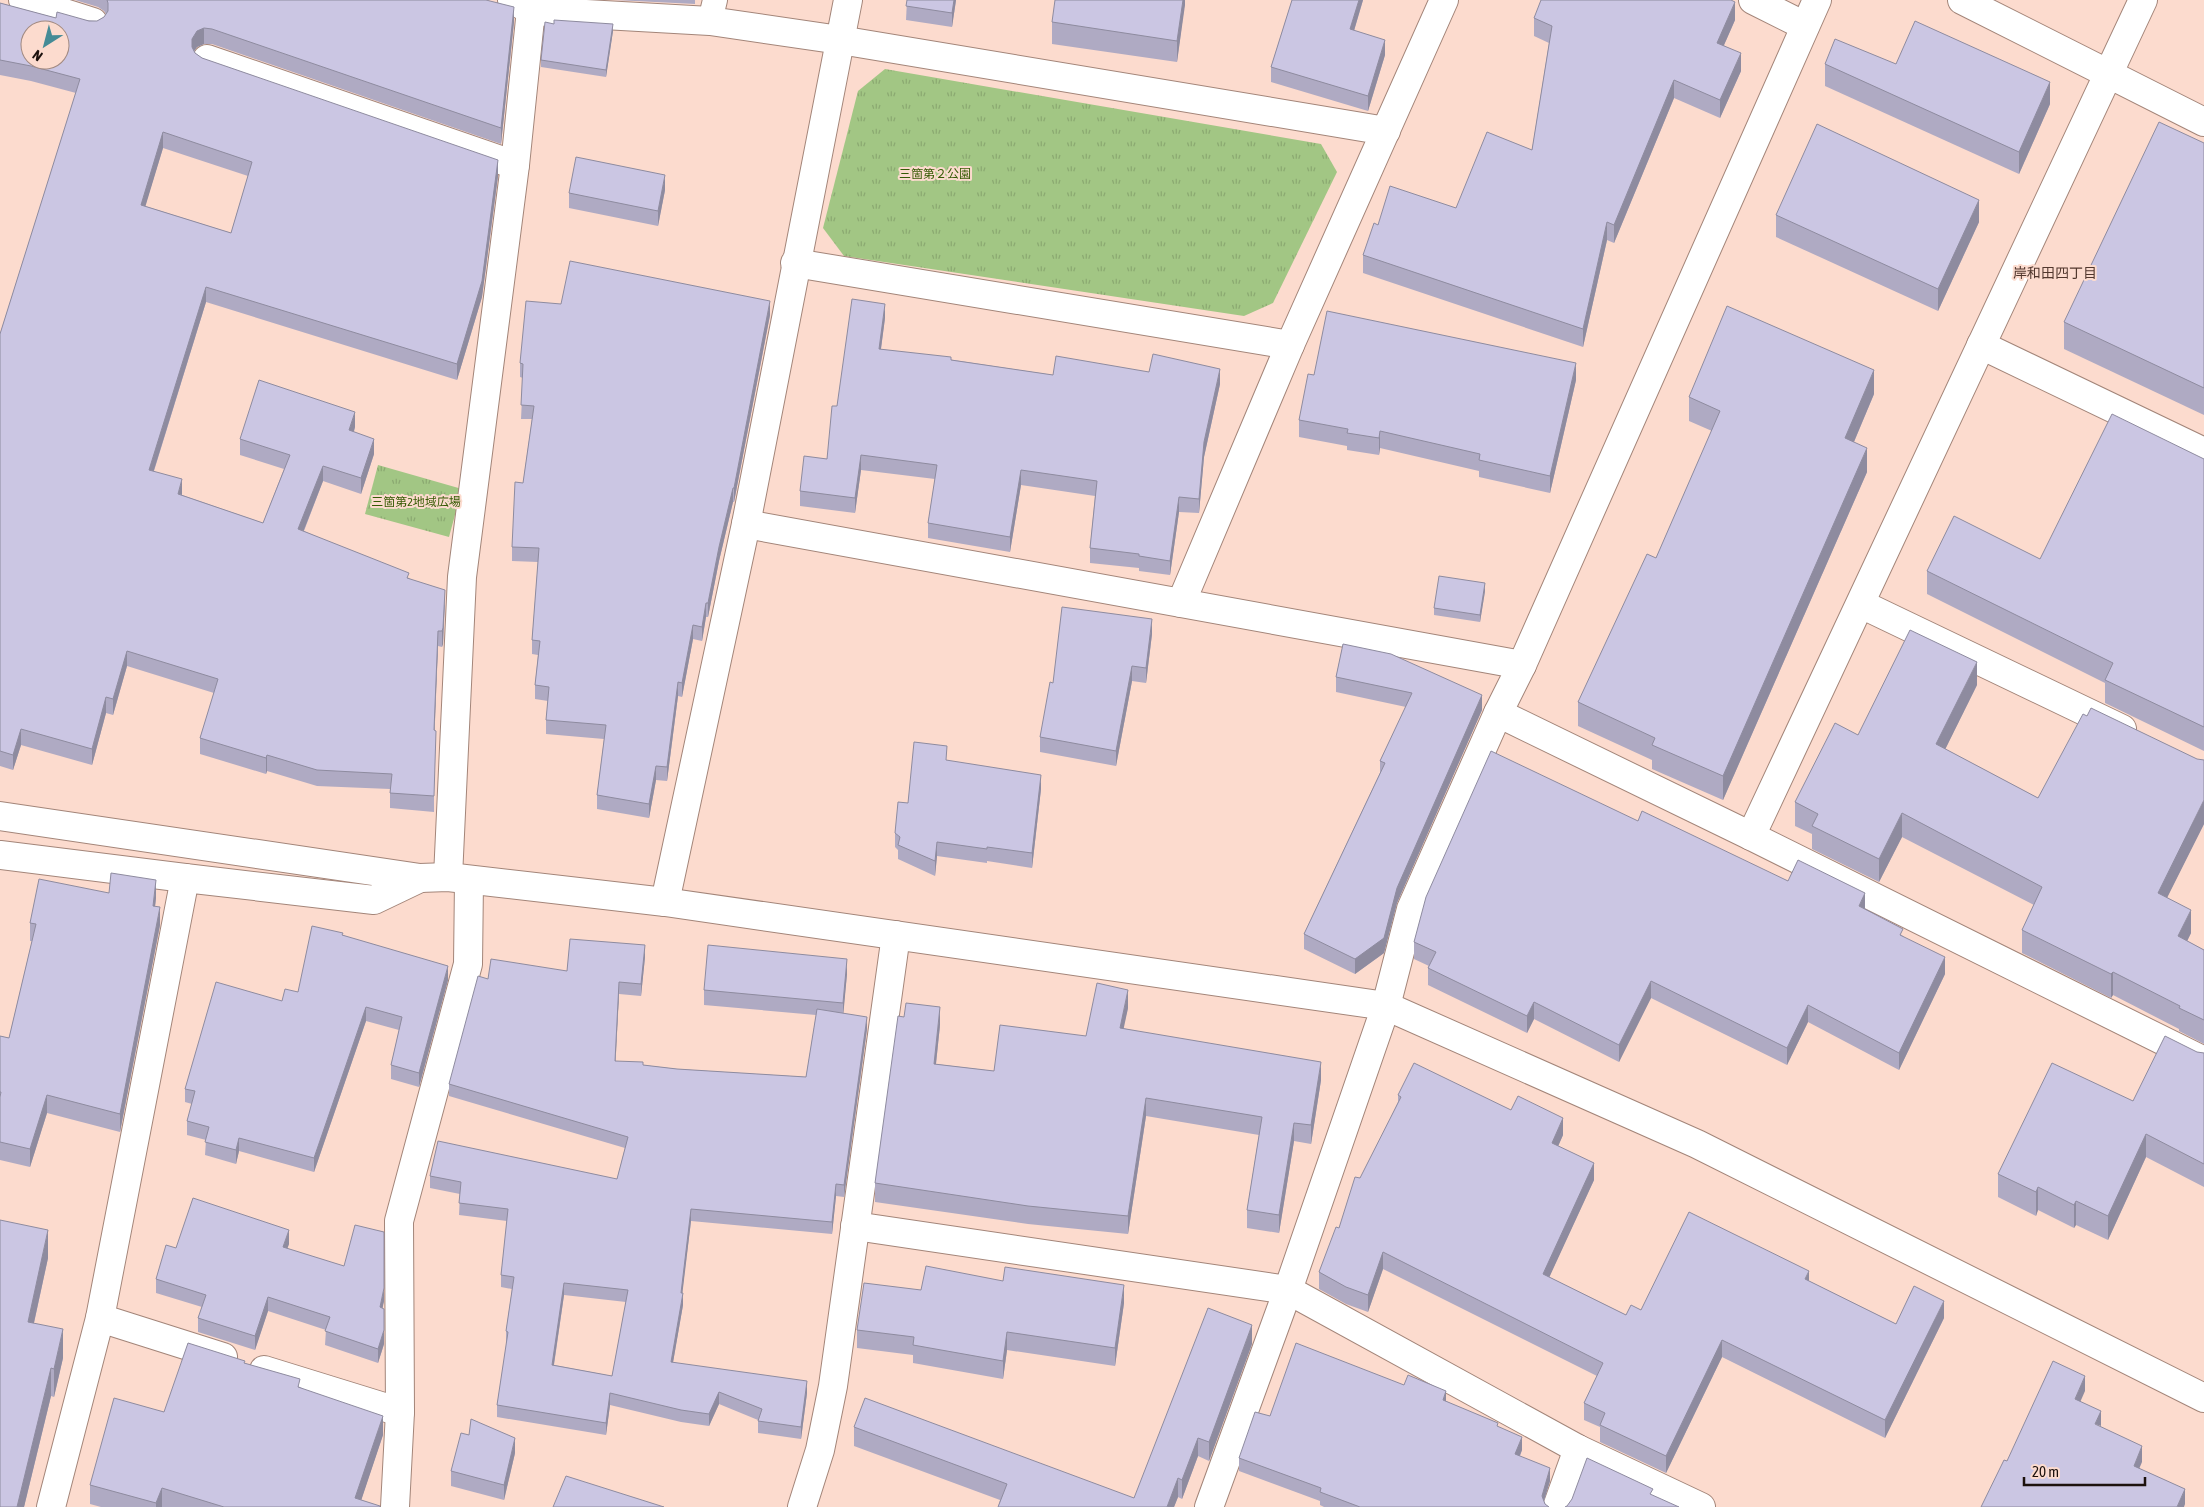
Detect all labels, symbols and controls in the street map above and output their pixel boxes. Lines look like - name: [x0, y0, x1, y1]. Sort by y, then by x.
- north arrow: [20, 20, 70, 70]
- text: N: [29, 47, 45, 64]
- park label: 三箇第２公園: [899, 167, 971, 181]
- district label: 岸和田四丁目: [2013, 265, 2097, 281]
- park label: 三箇第2地域広場: [371, 495, 461, 509]
- scale bar: [2024, 1454, 2145, 1486]
- text: 20 m: [2032, 1463, 2059, 1480]

